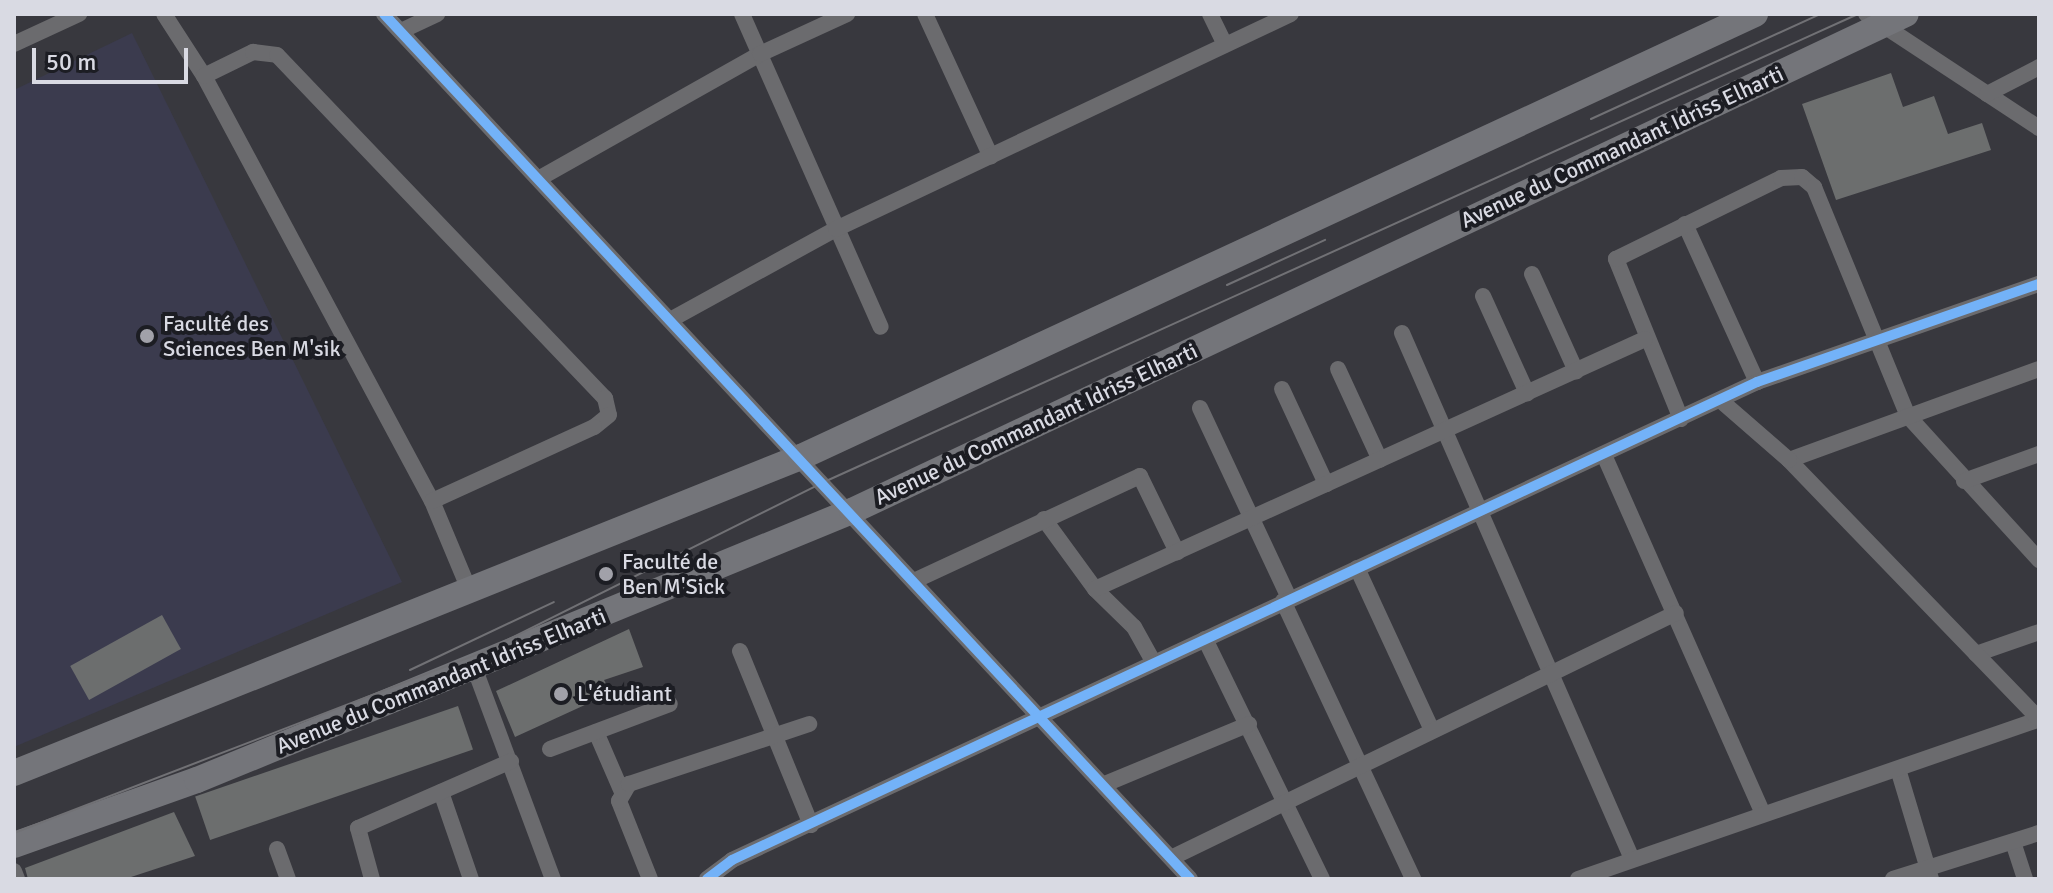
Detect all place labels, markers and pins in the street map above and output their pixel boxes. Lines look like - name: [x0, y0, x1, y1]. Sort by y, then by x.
- place label: Faculté des Sciences Ben M'sik: [163, 310, 341, 362]
- marker: Faculté des Sciences Ben M'sik: [138, 327, 156, 345]
- place label: Faculté de Ben M'Sick: [622, 548, 725, 600]
- marker: Faculté de Ben M'Sick: [597, 565, 615, 583]
- place label: L'étudiant: [577, 681, 672, 707]
- marker: L'étudiant: [552, 685, 570, 703]

